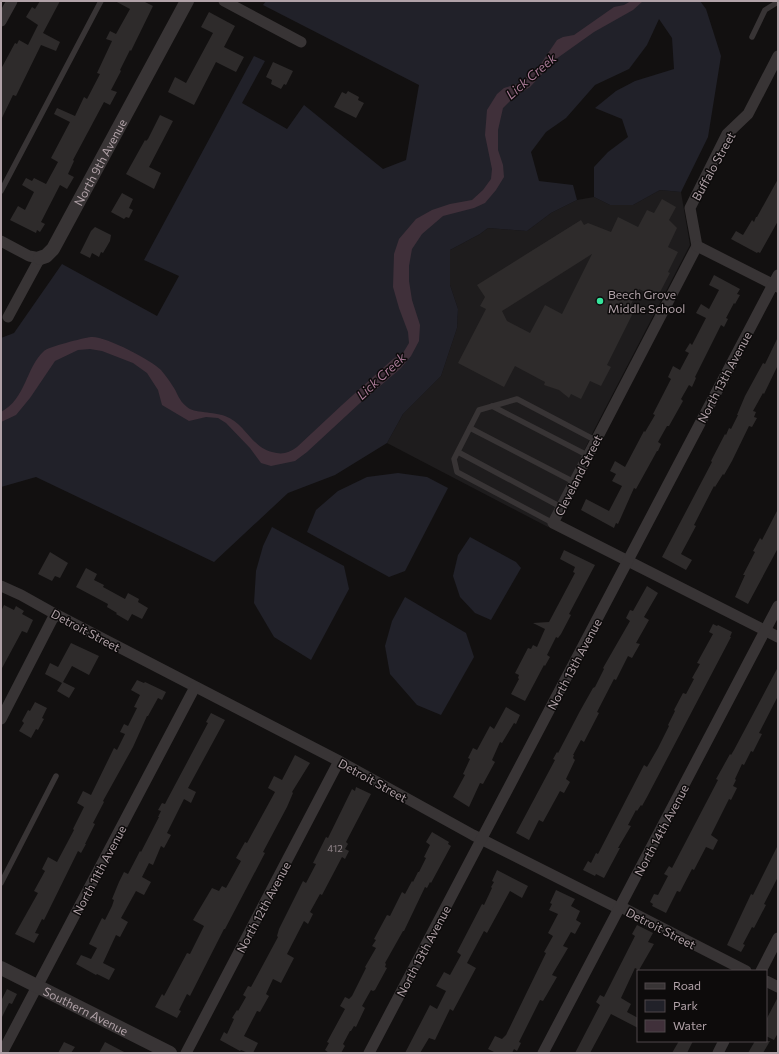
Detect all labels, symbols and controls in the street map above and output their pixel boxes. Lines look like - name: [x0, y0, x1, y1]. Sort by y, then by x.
- water label: Lick Creek: [503, 49, 560, 102]
- street label: North 9th Avenue: [71, 116, 129, 208]
- street label: Buffalo Street: [688, 129, 738, 203]
- place label: Beech Grove Middle School: [608, 287, 685, 315]
- marker: Beech Grove Middle School: [595, 296, 605, 306]
- street label: North 13th Avenue: [694, 329, 754, 425]
- water label: Lick Creek: [353, 349, 410, 403]
- street label: Cleveland Street: [552, 432, 604, 518]
- street label: Detroit Street: [49, 606, 123, 654]
- street label: North 13th Avenue: [544, 616, 604, 712]
- street label: Detroit Street: [336, 755, 410, 805]
- street label: North 14th Avenue: [631, 782, 691, 878]
- street label: North 11th Avenue: [69, 823, 129, 917]
- house number: 412: [327, 842, 343, 854]
- street label: North 12th Avenue: [233, 859, 293, 955]
- street label: North 13th Avenue: [393, 903, 453, 999]
- street label: Detroit Street: [624, 905, 698, 952]
- legend: [637, 970, 767, 1042]
- text: Road: [673, 978, 701, 992]
- street label: Southern Avenue: [41, 984, 131, 1038]
- text: Park: [673, 998, 699, 1012]
- text: Water: [673, 1018, 707, 1032]

